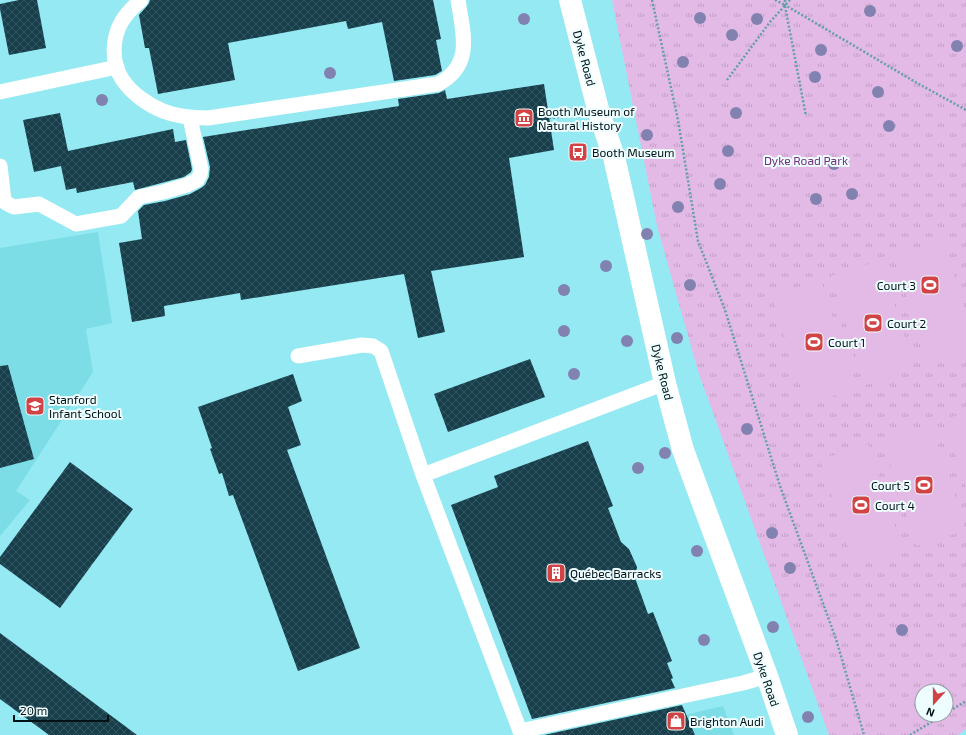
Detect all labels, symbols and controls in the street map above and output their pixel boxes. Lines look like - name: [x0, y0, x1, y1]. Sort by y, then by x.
- street label: Dyke Road: [571, 29, 599, 87]
- place label: Booth Museum of Natural History: [538, 104, 635, 132]
- museum icon: Booth Museum of Natural History: [513, 107, 535, 129]
- bus stop icon: Booth Museum: [567, 141, 589, 163]
- place label: Booth Museum: [592, 145, 675, 159]
- park label: Dyke Road Park: [764, 153, 848, 167]
- sports icon: Court 3: [919, 274, 941, 296]
- place label: Court 3: [877, 278, 916, 292]
- sports icon: Court 2: [862, 312, 884, 334]
- place label: Court 2: [887, 316, 927, 330]
- sports icon: Court 1: [803, 331, 825, 353]
- place label: Court 1: [828, 335, 865, 349]
- street label: Dyke Road: [649, 343, 677, 401]
- place label: Stanford Infant School: [49, 392, 122, 420]
- school or university icon: Stanford Infant School: [24, 395, 46, 417]
- sports icon: Court 5: [913, 474, 935, 496]
- place label: Court 5: [871, 478, 910, 492]
- sports icon: Court 4: [850, 494, 872, 516]
- place label: Court 4: [875, 498, 915, 512]
- building icon: Québec Barracks: [545, 562, 567, 584]
- place label: Québec Barracks: [570, 566, 661, 581]
- street label: Dyke Road: [751, 650, 783, 708]
- north arrow: [914, 683, 954, 723]
- scale bar: [14, 697, 108, 723]
- text: 20 m: [20, 703, 47, 717]
- text: N: [924, 705, 936, 720]
- shop icon: Brighton Audi: [665, 710, 687, 732]
- place label: Brighton Audi: [690, 714, 764, 728]

